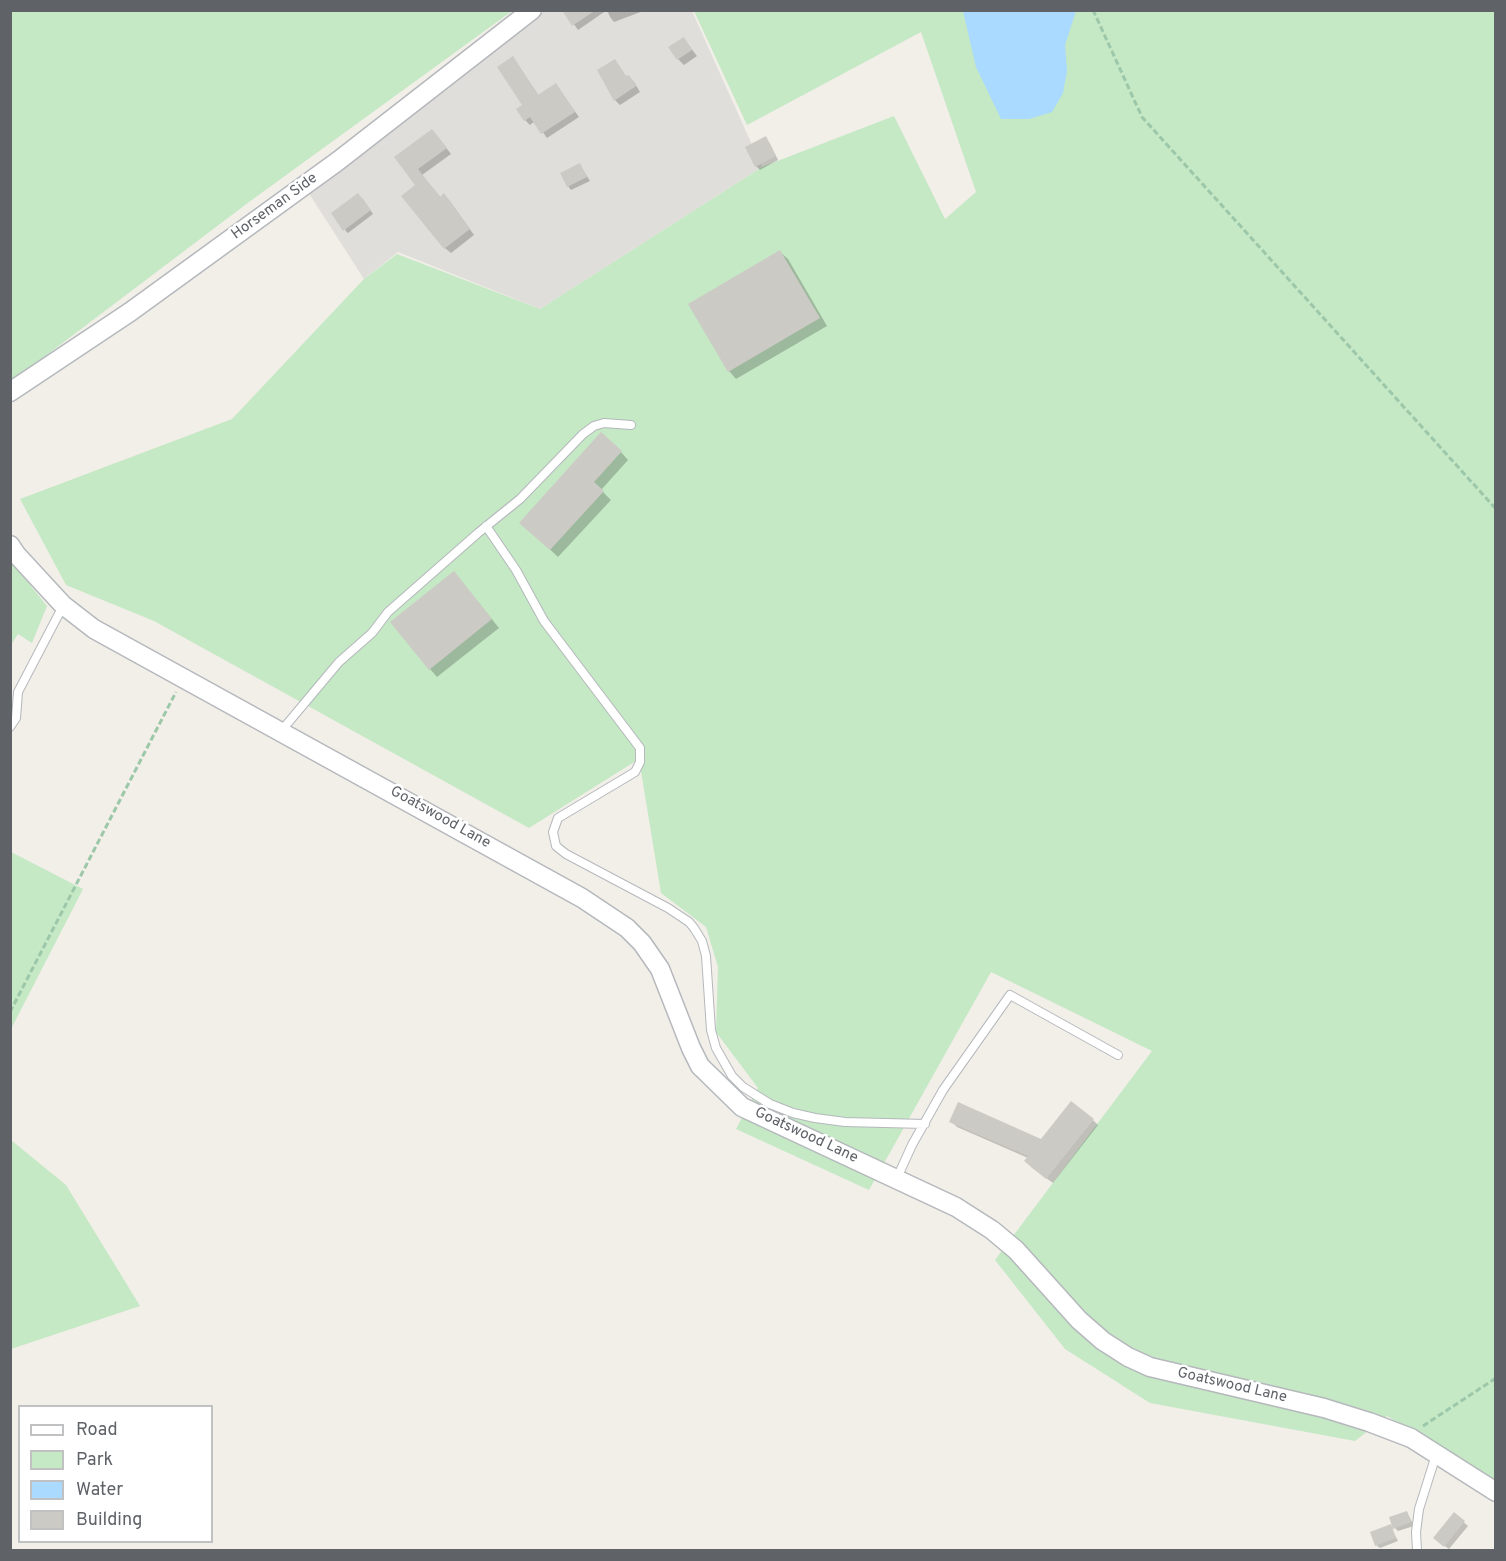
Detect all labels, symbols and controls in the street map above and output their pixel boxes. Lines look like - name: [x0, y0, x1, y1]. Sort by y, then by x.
- street label: Horseman Side: [229, 170, 321, 244]
- street label: Goatswood Lane: [387, 783, 493, 853]
- street label: Goatswood Lane: [751, 1104, 861, 1168]
- street label: Goatswood Lane: [1175, 1365, 1289, 1407]
- legend: [18, 1405, 213, 1543]
- text: Road: [76, 1419, 118, 1442]
- text: Park: [76, 1449, 113, 1472]
- text: Water: [76, 1479, 123, 1502]
- text: Building: [76, 1509, 142, 1532]

